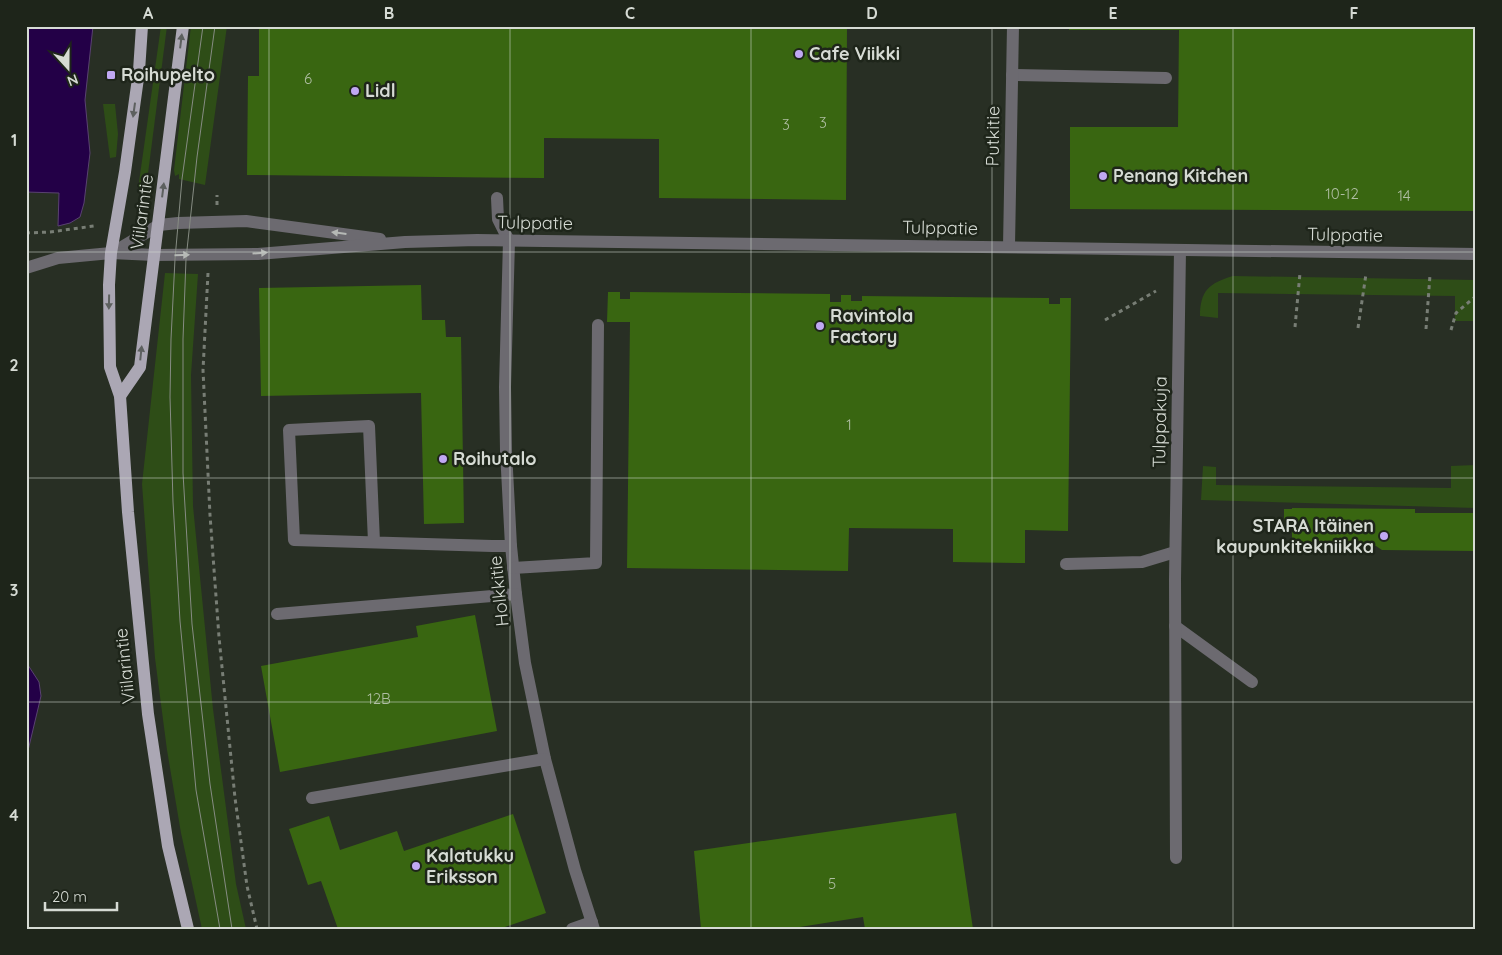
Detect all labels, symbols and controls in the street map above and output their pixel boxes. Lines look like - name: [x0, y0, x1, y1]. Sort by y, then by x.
- text: A: [143, 3, 154, 23]
- text: B: [384, 3, 394, 23]
- text: C: [625, 3, 635, 23]
- text: D: [866, 3, 878, 23]
- text: E: [1108, 3, 1118, 23]
- text: F: [1350, 3, 1359, 23]
- one-way arrow: [177, 33, 185, 49]
- north arrow: [42, 42, 92, 92]
- place label: Cafe Viikki: [809, 42, 900, 65]
- marker: Cafe Viikki: [793, 48, 805, 60]
- place label: Roihupelto: [121, 63, 215, 86]
- marker: Roihupelto: [105, 69, 117, 81]
- house number: 6: [304, 69, 312, 88]
- text: N: [65, 70, 81, 90]
- place label: Lidl: [365, 79, 396, 102]
- marker: Lidl: [349, 85, 361, 97]
- one-way arrow: [130, 102, 138, 118]
- street label: Putkitie: [980, 105, 1005, 166]
- house number: 3: [819, 113, 827, 132]
- house number: 3: [782, 115, 790, 134]
- text: 1: [11, 130, 17, 150]
- place label: Penang Kitchen: [1113, 164, 1248, 187]
- marker: Penang Kitchen: [1097, 170, 1109, 182]
- street label: Viilarintie: [125, 173, 158, 251]
- one-way arrow: [159, 182, 167, 198]
- house number: 10-12: [1325, 184, 1359, 203]
- house number: 14: [1397, 186, 1411, 205]
- street label: Tulppatie: [497, 210, 573, 235]
- street label: Tulppatie: [902, 215, 978, 240]
- street label: Tulppatie: [1307, 222, 1383, 247]
- one-way arrow: [331, 229, 347, 237]
- one-way arrow: [252, 249, 268, 257]
- one-way arrow: [175, 251, 191, 259]
- one-way arrow: [105, 294, 113, 310]
- place label: Ravintola Factory: [830, 304, 913, 348]
- marker: Ravintola Factory: [814, 320, 826, 332]
- one-way arrow: [137, 345, 145, 361]
- text: 2: [9, 355, 19, 375]
- street label: Tulppakuja: [1147, 376, 1172, 468]
- house number: 1: [846, 415, 852, 434]
- place label: Roihutalo: [453, 447, 536, 470]
- marker: Roihutalo: [437, 453, 449, 465]
- place label: STARA Itäinen kaupunkitekniikka: [1216, 514, 1374, 558]
- marker: STARA Itäinen kaupunkitekniikka: [1378, 530, 1390, 542]
- street label: Holkkitie: [483, 554, 514, 628]
- text: 3: [10, 580, 18, 600]
- street label: Viilarintie: [109, 627, 140, 705]
- house number: 12B: [367, 689, 391, 708]
- text: 4: [9, 805, 19, 825]
- place label: Kalatukku Eriksson: [426, 844, 514, 888]
- marker: Kalatukku Eriksson: [410, 860, 422, 872]
- house number: 5: [828, 874, 836, 893]
- scale bar: [45, 880, 118, 912]
- text: 20 m: [52, 887, 87, 906]

